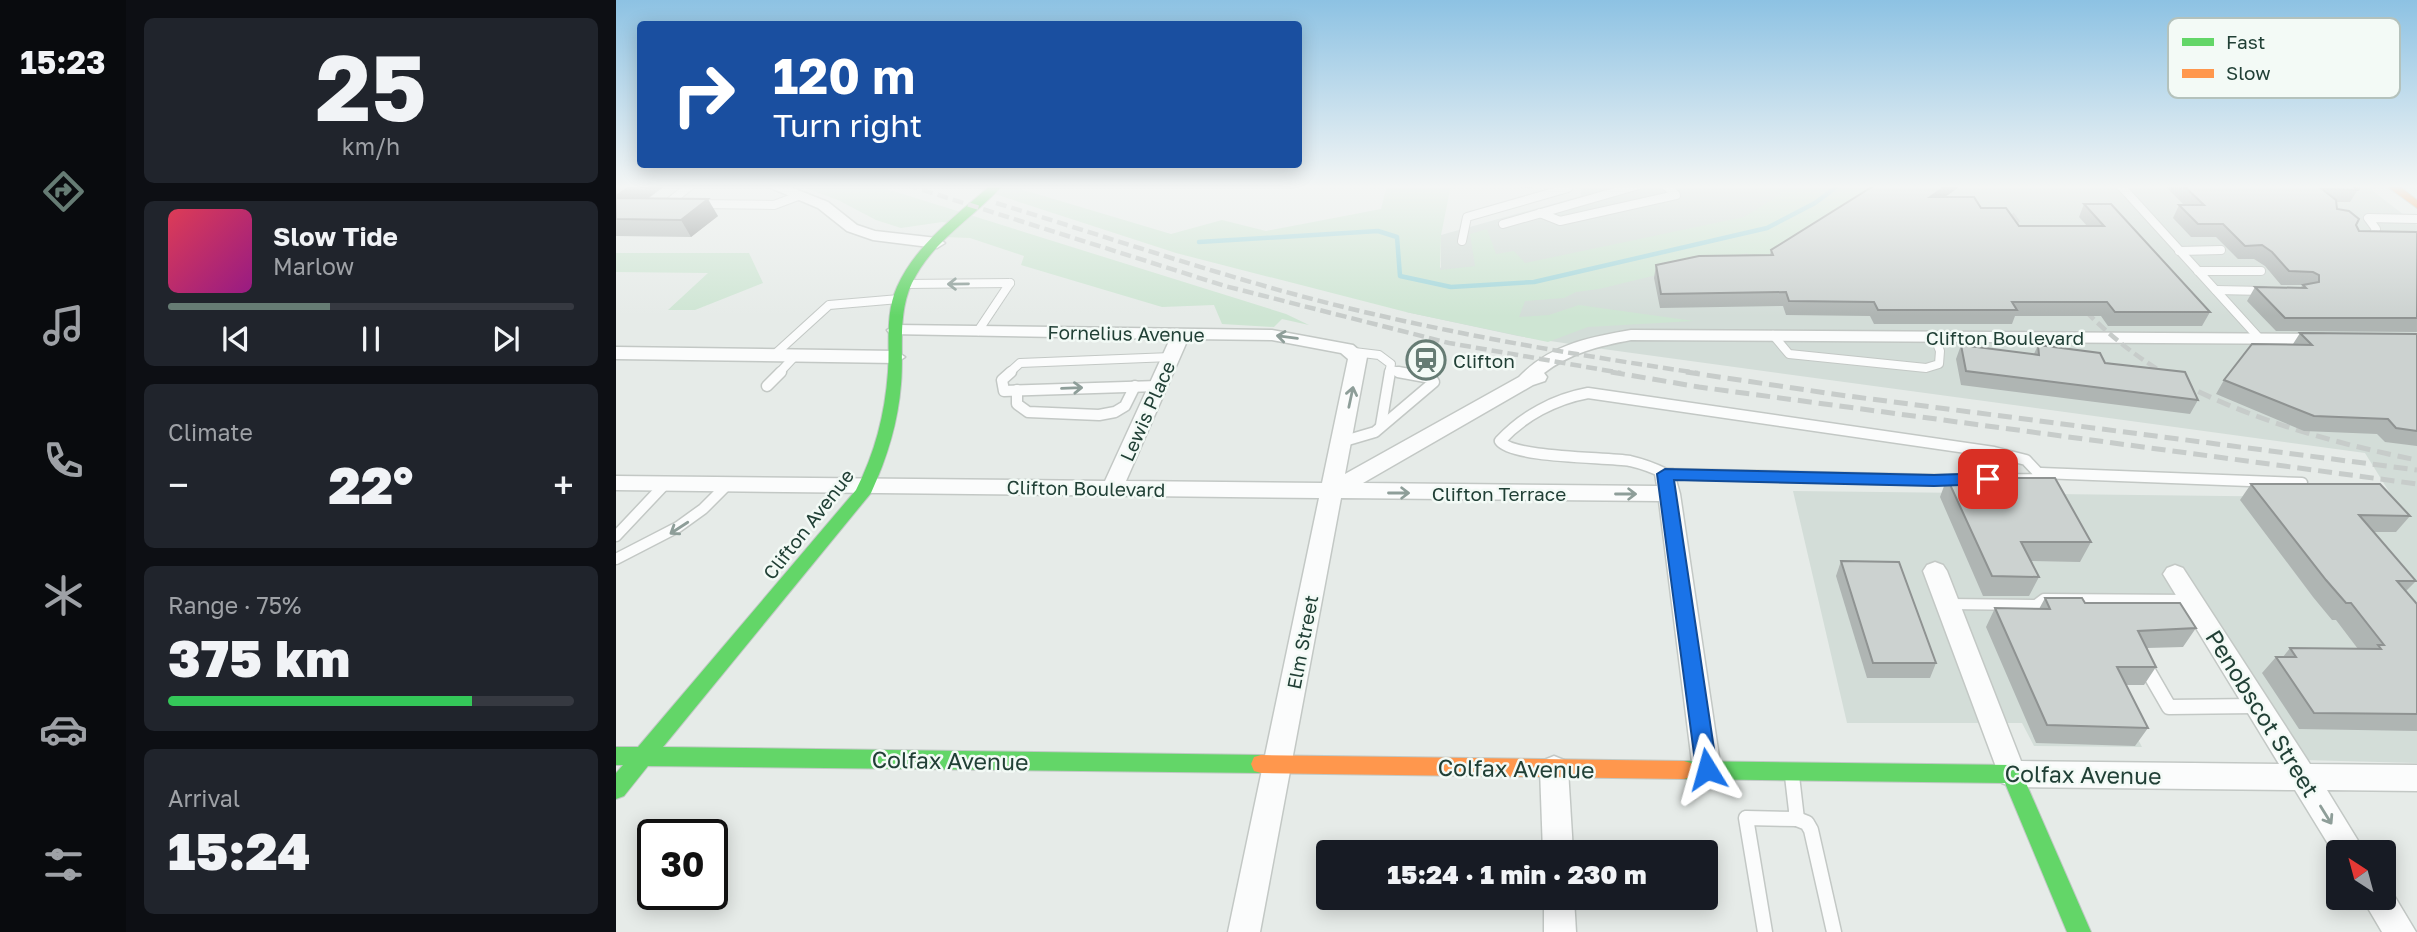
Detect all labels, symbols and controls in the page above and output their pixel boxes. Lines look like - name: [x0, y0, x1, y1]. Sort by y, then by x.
- legend: [2168, 18, 2400, 98]
- text: Fast: [2226, 30, 2265, 53]
- text: 25: [315, 32, 427, 141]
- text: 15:23: [20, 43, 106, 81]
- text: 120 m: [773, 46, 915, 105]
- icon: right: [658, 49, 749, 140]
- text: Slow: [2226, 61, 2271, 84]
- text: Turn right: [773, 106, 922, 144]
- text: km/h: [342, 132, 400, 160]
- icon: directions: [39, 167, 88, 216]
- text: Slow Tide: [273, 221, 398, 252]
- text: Marlow: [273, 252, 354, 280]
- one-way arrow: [946, 277, 969, 291]
- icon: music: [39, 301, 88, 350]
- icon: previous: [217, 320, 255, 358]
- icon: pause: [352, 320, 390, 358]
- icon: next: [487, 320, 525, 358]
- street label: Fornelius Avenue: [1047, 320, 1205, 346]
- street label: Clifton Boulevard: [1926, 326, 2084, 349]
- one-way arrow: [1276, 331, 1299, 344]
- station icon: Clifton: [1405, 339, 1447, 381]
- place label: Clifton: [1453, 349, 1515, 372]
- street label: Lewis Place: [1115, 357, 1179, 465]
- one-way arrow: [1060, 382, 1083, 395]
- one-way arrow: [1345, 386, 1358, 409]
- text: Climate: [168, 418, 253, 446]
- icon: phone: [39, 436, 88, 485]
- pin: [1958, 449, 2018, 509]
- text: 22°: [329, 453, 413, 515]
- icon: arrive: [1969, 460, 2007, 498]
- text: −: [168, 462, 189, 507]
- text: +: [553, 462, 574, 507]
- street label: Clifton Avenue: [758, 464, 858, 584]
- street label: Clifton Boulevard: [1007, 475, 1165, 501]
- street label: Clifton Terrace: [1432, 482, 1566, 505]
- one-way arrow: [1387, 486, 1410, 500]
- one-way arrow: [1614, 487, 1637, 501]
- one-way arrow: [670, 521, 690, 535]
- icon: climate: [39, 571, 88, 620]
- text: Range · 75%: [168, 591, 301, 619]
- street label: Elm Street: [1282, 593, 1322, 691]
- street label: Penobscot Street: [2200, 624, 2326, 802]
- text: 375 km: [168, 626, 350, 688]
- icon: car: [39, 705, 88, 754]
- position arrow: [1670, 732, 1744, 806]
- street label: Colfax Avenue: [871, 745, 1029, 775]
- street label: Colfax Avenue: [1437, 753, 1595, 783]
- street label: Colfax Avenue: [2004, 759, 2162, 789]
- text: Arrival: [168, 784, 240, 812]
- one-way arrow: [2320, 804, 2334, 824]
- text: 15:24: [168, 819, 311, 881]
- speed limit sign: 30: [637, 819, 728, 910]
- icon: filters: [39, 840, 88, 889]
- north arrow: [2326, 840, 2396, 910]
- map controls: [2326, 840, 2396, 910]
- text: 15:24 · 1 min · 230 m: [1387, 859, 1647, 890]

